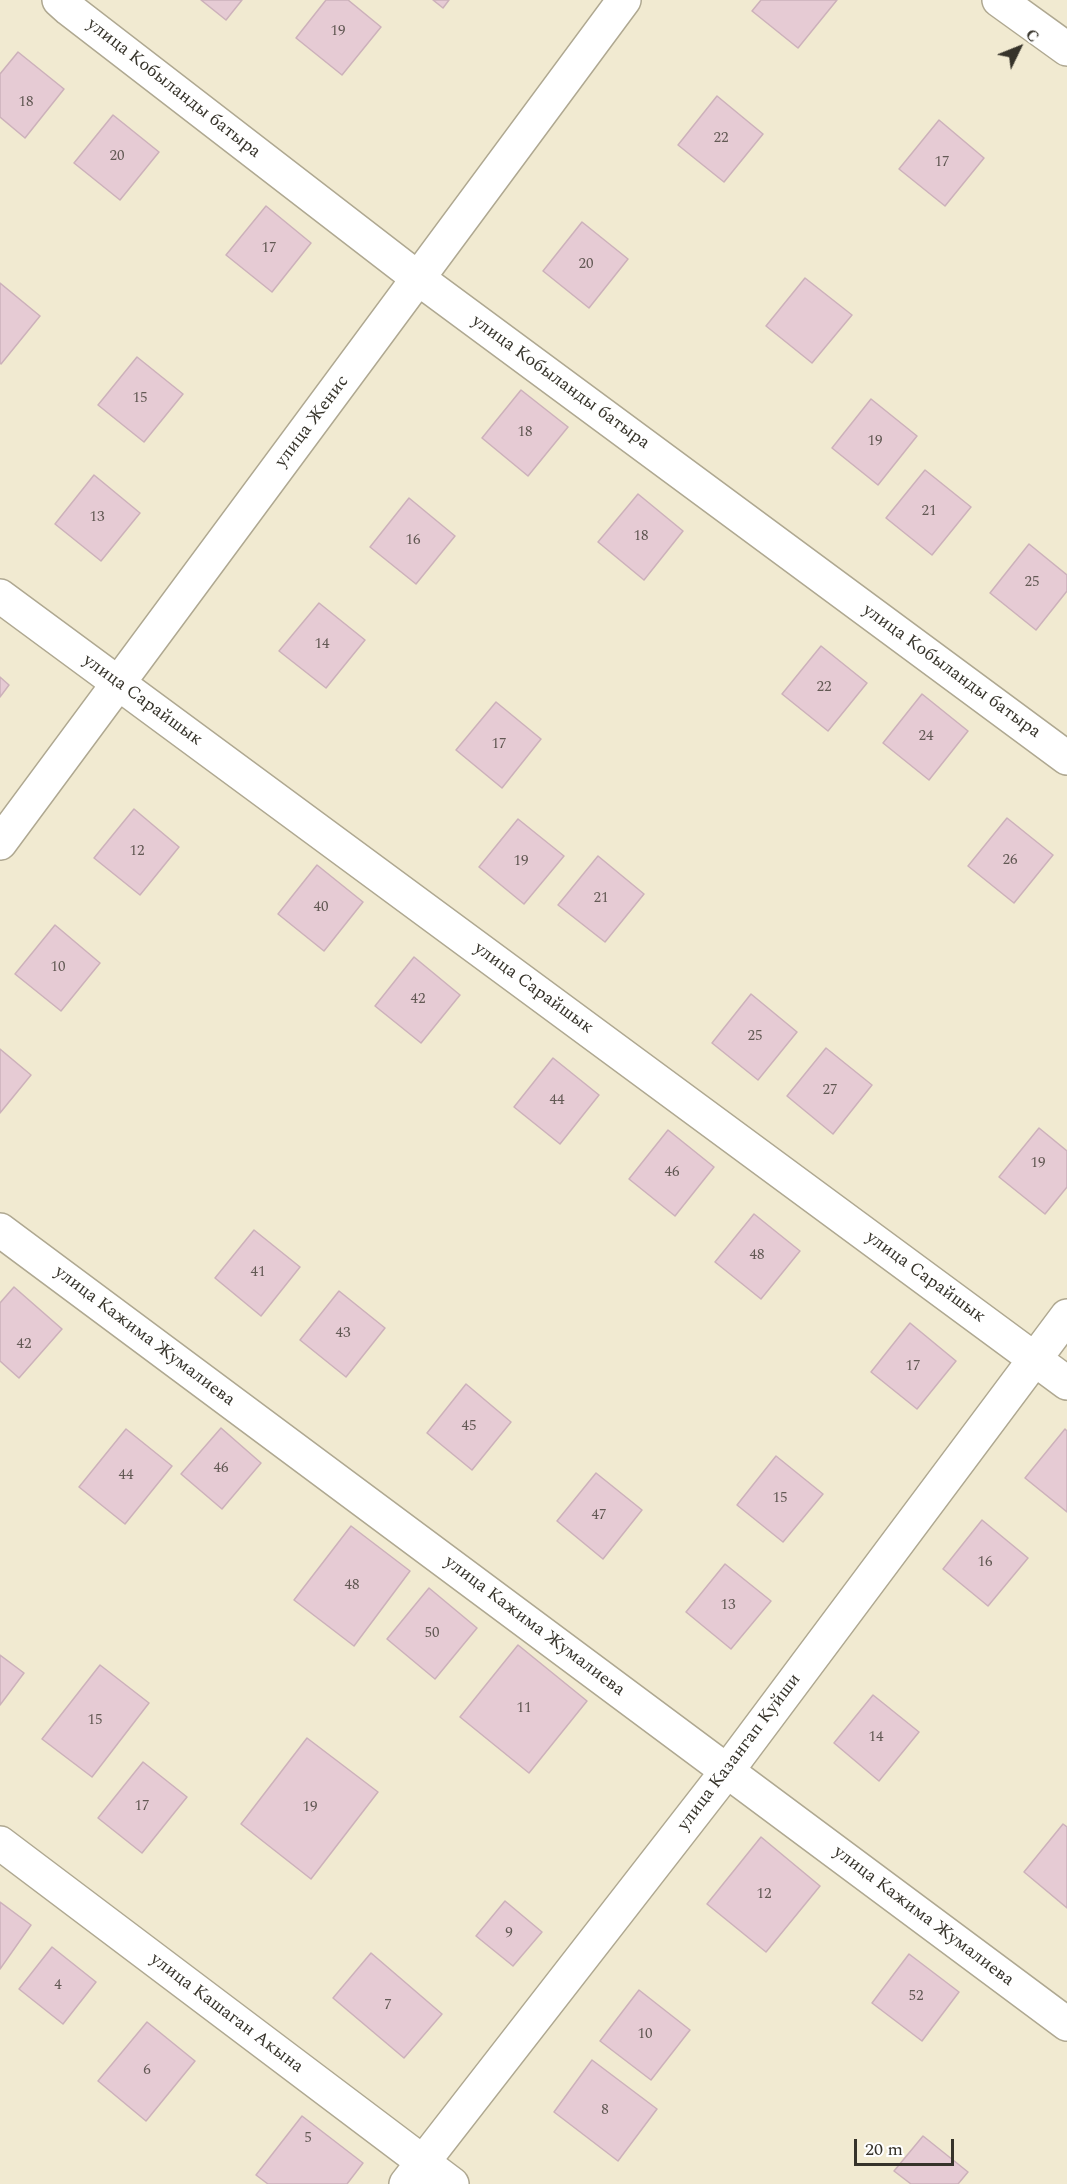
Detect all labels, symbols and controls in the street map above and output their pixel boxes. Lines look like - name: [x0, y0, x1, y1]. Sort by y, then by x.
- street label: улица Кобыланды батыра: [82, 14, 264, 164]
- north arrow: [989, 18, 1049, 78]
- house number: 19: [331, 23, 345, 41]
- text: С: [1019, 23, 1045, 48]
- house number: 18: [19, 94, 33, 112]
- house number: 22: [714, 130, 728, 148]
- house number: 20: [110, 148, 124, 166]
- house number: 17: [935, 154, 949, 172]
- house number: 17: [262, 240, 276, 258]
- house number: 20: [579, 256, 593, 274]
- street label: улица Кобыланды батыра: [467, 311, 653, 455]
- street label: улица Женис: [271, 372, 355, 472]
- house number: 15: [133, 390, 147, 408]
- house number: 18: [518, 424, 532, 442]
- house number: 19: [868, 433, 882, 451]
- house number: 21: [922, 503, 936, 521]
- house number: 13: [90, 509, 104, 527]
- house number: 18: [634, 528, 648, 546]
- house number: 16: [406, 532, 420, 550]
- house number: 25: [1025, 574, 1039, 592]
- street label: улица Кобыланды батыра: [858, 600, 1044, 744]
- house number: 14: [315, 636, 329, 654]
- street label: улица Сарайшык: [78, 650, 206, 752]
- house number: 22: [817, 679, 831, 697]
- house number: 24: [919, 728, 933, 746]
- house number: 17: [492, 736, 506, 754]
- house number: 12: [130, 843, 144, 861]
- house number: 26: [1003, 852, 1017, 870]
- house number: 19: [514, 853, 528, 871]
- house number: 21: [594, 890, 608, 908]
- house number: 40: [314, 899, 328, 917]
- street label: улица Сарайшык: [469, 938, 597, 1040]
- house number: 10: [51, 959, 65, 977]
- house number: 42: [411, 991, 425, 1009]
- house number: 25: [748, 1028, 762, 1046]
- house number: 27: [823, 1082, 837, 1100]
- house number: 44: [550, 1092, 564, 1110]
- house number: 19: [1031, 1155, 1045, 1173]
- house number: 46: [665, 1164, 679, 1182]
- street label: улица Сарайшык: [861, 1227, 989, 1329]
- house number: 48: [750, 1247, 764, 1265]
- street label: улица Кажима Жумалиева: [49, 1262, 239, 1412]
- house number: 41: [251, 1264, 265, 1282]
- house number: 43: [336, 1325, 350, 1343]
- house number: 42: [17, 1336, 31, 1354]
- house number: 17: [906, 1358, 920, 1376]
- house number: 45: [462, 1418, 476, 1436]
- house number: 46: [214, 1460, 228, 1478]
- house number: 44: [119, 1467, 133, 1485]
- house number: 15: [773, 1490, 787, 1508]
- house number: 47: [592, 1507, 606, 1525]
- street label: улица Кажима Жумалиева: [439, 1552, 629, 1702]
- house number: 16: [978, 1554, 992, 1572]
- house number: 48: [345, 1577, 359, 1595]
- house number: 13: [721, 1597, 735, 1615]
- house number: 50: [425, 1625, 439, 1643]
- street label: улица Казангап Куйши: [674, 1670, 806, 1836]
- house number: 11: [517, 1700, 531, 1718]
- house number: 15: [88, 1712, 102, 1730]
- house number: 14: [869, 1729, 883, 1747]
- house number: 17: [135, 1798, 149, 1816]
- house number: 19: [303, 1799, 317, 1817]
- street label: улица Кажима Жумалиева: [828, 1842, 1018, 1992]
- house number: 12: [757, 1886, 771, 1904]
- house number: 9: [505, 1925, 513, 1943]
- street label: улица Кашаган Акына: [145, 1949, 307, 2079]
- house number: 4: [54, 1977, 62, 1995]
- house number: 52: [909, 1988, 923, 2006]
- house number: 7: [384, 1997, 392, 2015]
- house number: 10: [638, 2026, 652, 2044]
- house number: 6: [143, 2062, 151, 2080]
- house number: 8: [601, 2102, 609, 2120]
- scale bar: [857, 2127, 958, 2165]
- house number: 5: [304, 2130, 312, 2148]
- text: 20 m: [865, 2136, 903, 2163]

